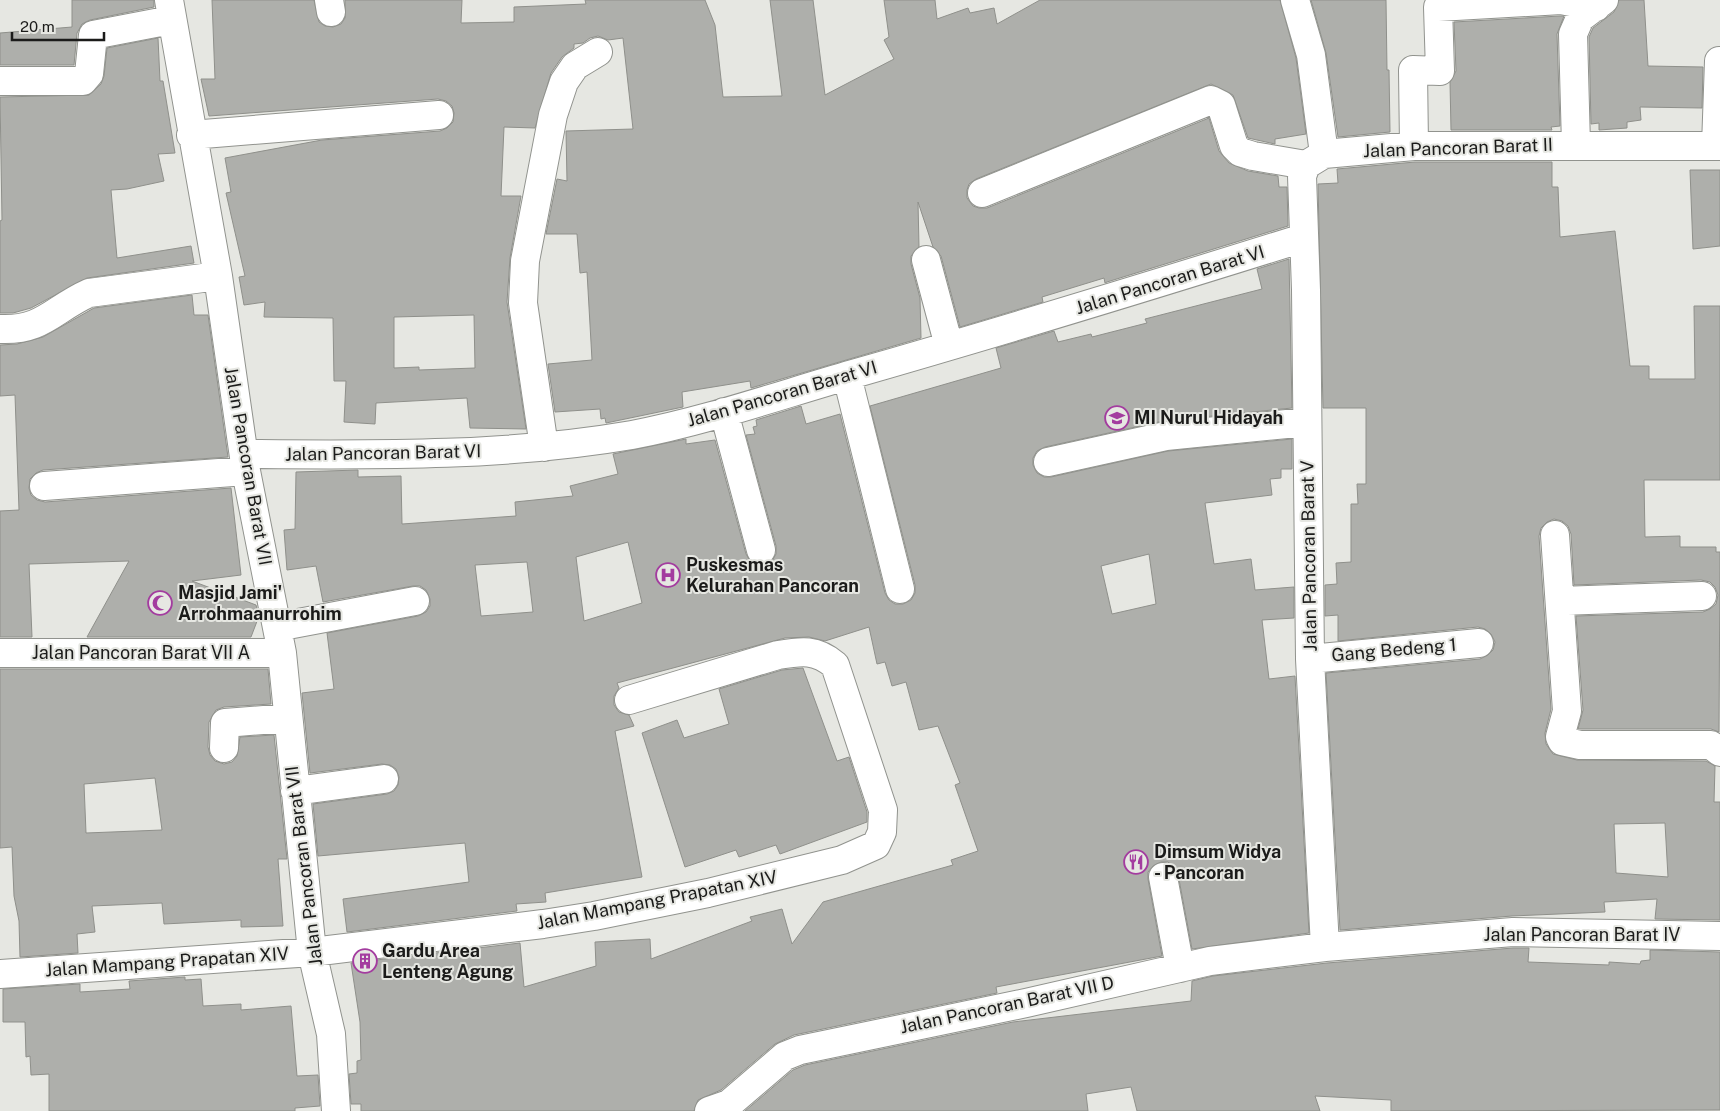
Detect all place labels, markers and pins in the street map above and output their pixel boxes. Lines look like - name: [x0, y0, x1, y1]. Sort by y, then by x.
- school or university icon: MI Nurul Hidayah: [1104, 405, 1130, 431]
- place label: MI Nurul Hidayah: [1134, 407, 1283, 428]
- place label: Puskesmas Kelurahan Pancoran: [686, 554, 859, 596]
- hospital icon: Puskesmas Kelurahan Pancoran: [655, 562, 681, 588]
- place label: Masjid Jami' Arrohmaanurrohim: [178, 582, 342, 624]
- mosque icon: Masjid Jami' Arrohmaanurrohim: [147, 590, 173, 616]
- place label: Dimsum Widya - Pancoran: [1154, 841, 1281, 883]
- restaurant icon: Dimsum Widya - Pancoran: [1123, 849, 1149, 875]
- place label: Gardu Area Lenteng Agung: [382, 940, 513, 982]
- building icon: Gardu Area Lenteng Agung: [352, 948, 378, 974]

